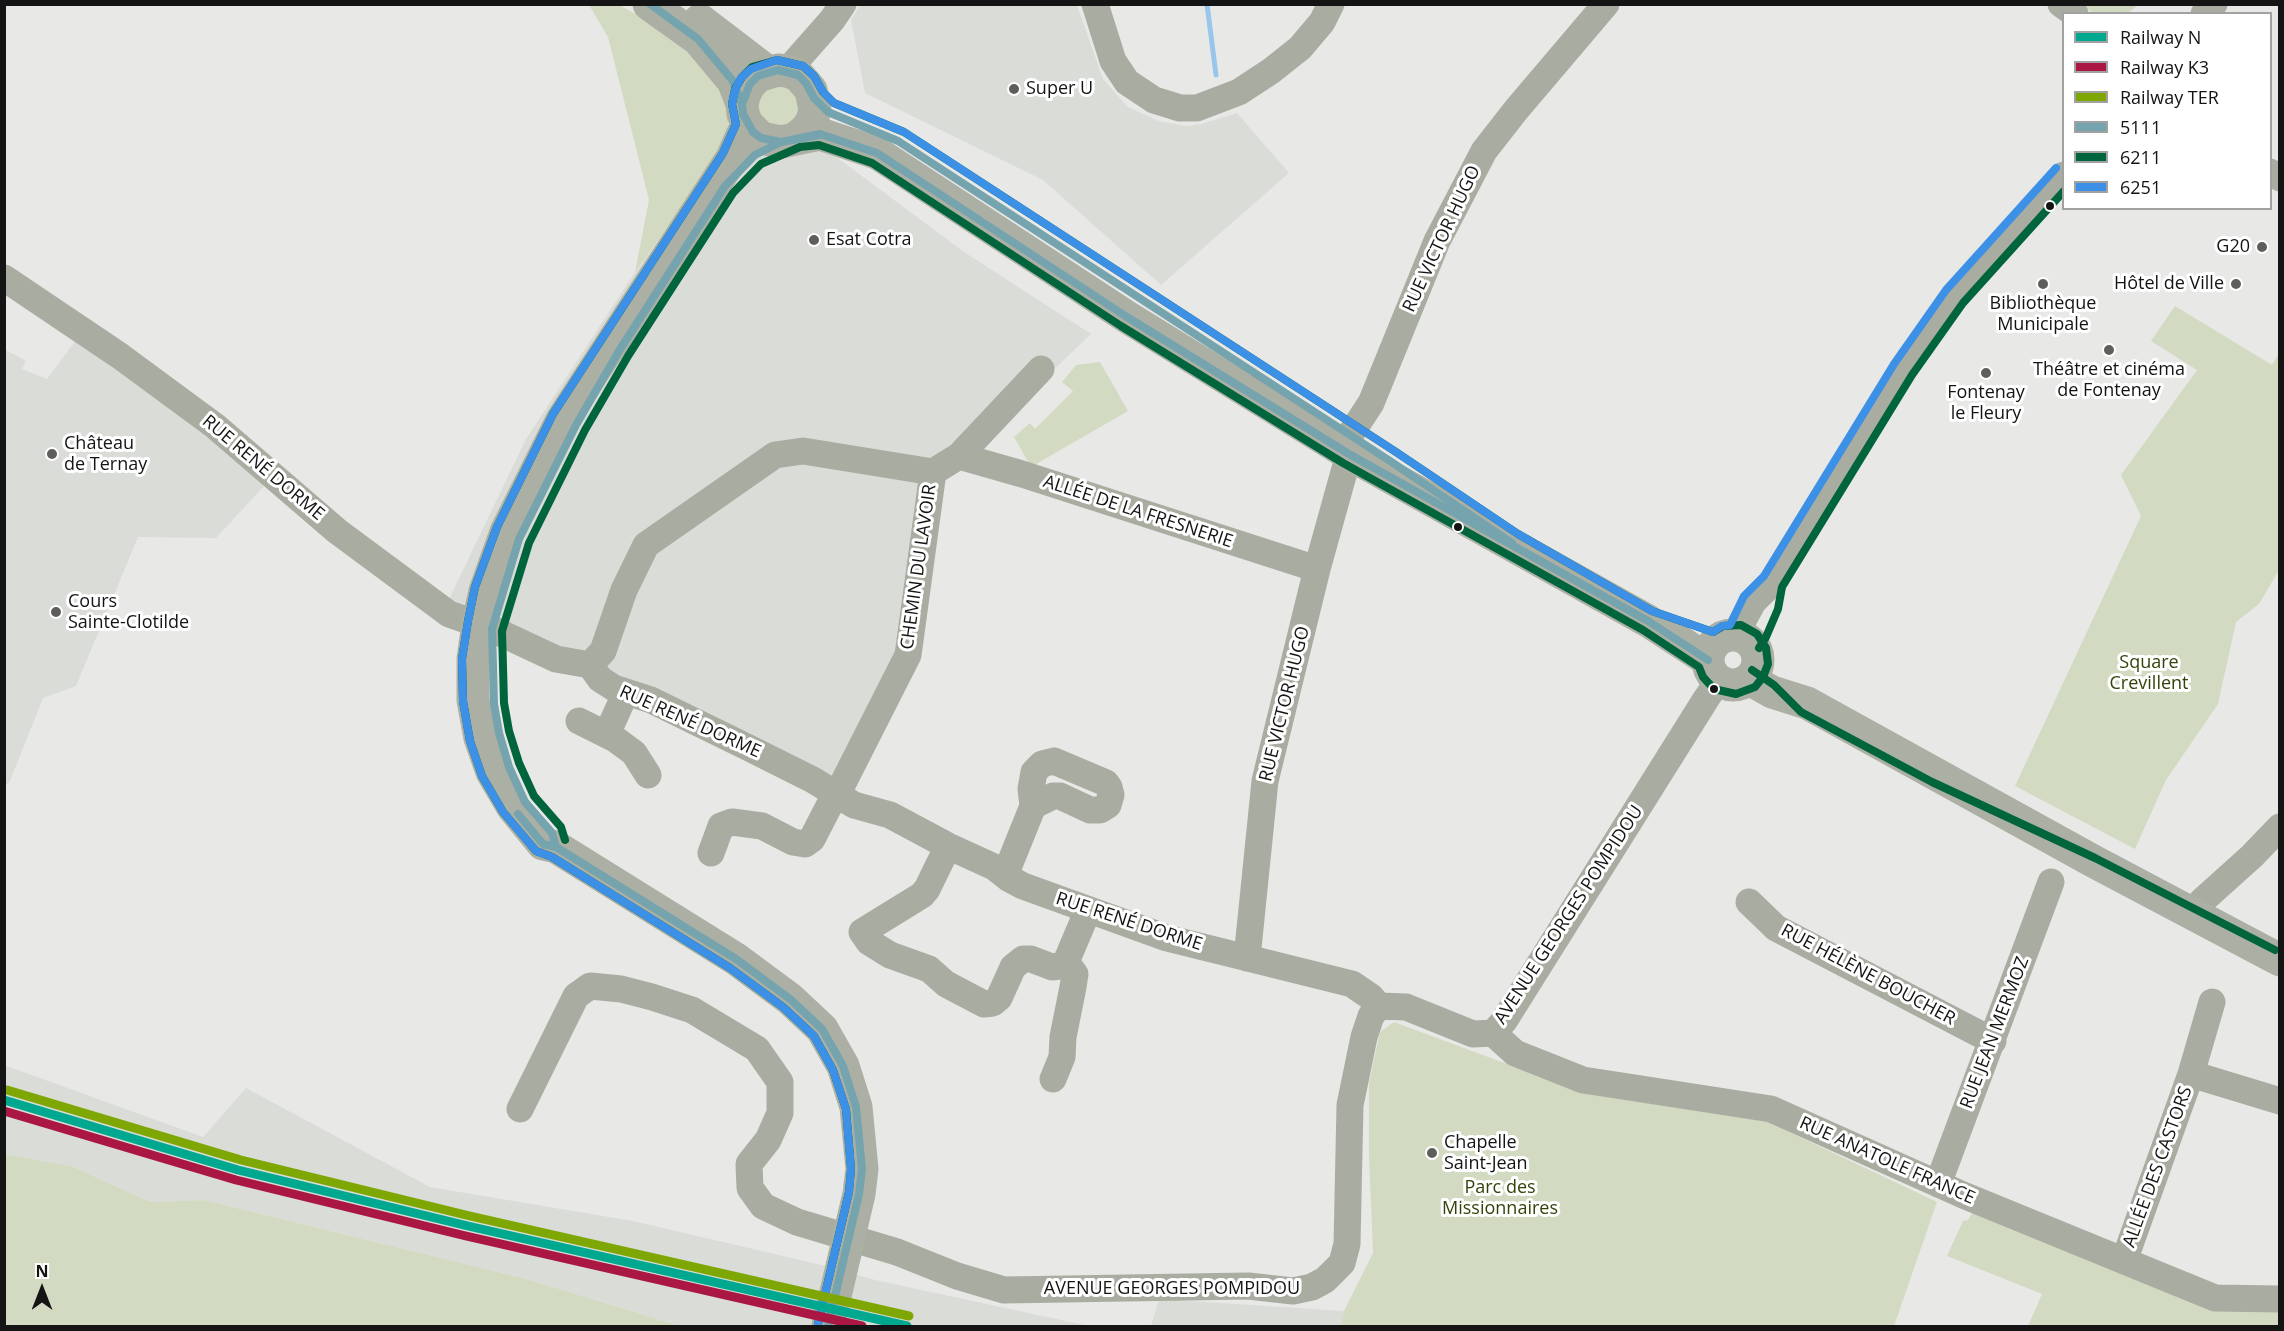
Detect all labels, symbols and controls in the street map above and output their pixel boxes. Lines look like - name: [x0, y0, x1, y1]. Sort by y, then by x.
- legend: [2062, 12, 2272, 210]
- text: Railway N: [2120, 25, 2201, 49]
- text: Railway K3: [2120, 55, 2209, 79]
- place label: Super U: [1026, 78, 1093, 100]
- marker: Super U: [1007, 82, 1021, 96]
- text: Railway TER: [2120, 85, 2219, 109]
- text: 5111: [2120, 115, 2161, 139]
- text: 6211: [2120, 145, 2161, 169]
- street label: RUE VICTOR HUGO: [1399, 162, 1485, 316]
- text: 6251: [2120, 175, 2161, 199]
- unlabelled marker: [2044, 200, 2056, 212]
- place label: Esat Cotra: [826, 229, 912, 251]
- marker: Esat Cotra: [807, 233, 821, 247]
- place label: G20: [2216, 236, 2250, 258]
- marker: G20: [2255, 240, 2269, 254]
- place label: Hôtel de Ville: [2114, 273, 2224, 295]
- marker: Bibliothèque Municipale: [2036, 277, 2050, 291]
- marker: Hôtel de Ville: [2229, 277, 2243, 291]
- place label: Bibliothèque Municipale: [1990, 293, 2096, 336]
- marker: Théâtre et cinéma de Fontenay: [2102, 343, 2116, 357]
- place label: Théâtre et cinéma de Fontenay: [2033, 359, 2185, 401]
- marker: Fontenay le Fleury: [1979, 366, 1993, 380]
- place label: Fontenay le Fleury: [1947, 382, 2025, 424]
- street label: RUE RENÉ DORME: [198, 411, 328, 525]
- place label: Château de Ternay: [64, 433, 147, 476]
- marker: Château de Ternay: [45, 447, 59, 461]
- street label: ALLÉE DE LA FRESNERIE: [1041, 471, 1235, 553]
- street label: CHEMIN DU LAVOIR: [897, 483, 941, 651]
- unlabelled marker: [1452, 521, 1464, 533]
- place label: Cours Sainte-Clotilde: [68, 591, 189, 634]
- marker: Cours Sainte-Clotilde: [49, 605, 63, 619]
- street label: RUE VICTOR HUGO: [1255, 624, 1315, 784]
- park label: Square Crevillent: [2110, 652, 2188, 694]
- street label: RUE RENÉ DORME: [616, 681, 764, 763]
- unlabelled marker: [1708, 683, 1720, 695]
- street label: AVENUE GEORGES POMPIDOU: [1490, 802, 1648, 1028]
- street label: RUE RENÉ DORME: [1053, 888, 1205, 956]
- street label: RUE HÉLÈNE BOUCHER: [1777, 920, 1959, 1030]
- street label: RUE JEAN MERMOZ: [1956, 954, 2034, 1112]
- street label: ALLÉE DES CASTORS: [2119, 1083, 2197, 1251]
- street label: RUE ANATOLE FRANCE: [1796, 1113, 1978, 1209]
- place label: Chapelle Saint-Jean: [1444, 1132, 1528, 1174]
- marker: Chapelle Saint-Jean: [1425, 1146, 1439, 1160]
- park label: Parc des Missionnaires: [1442, 1177, 1558, 1220]
- north arrow: [12, 1259, 72, 1319]
- text: N: [35, 1260, 49, 1282]
- street label: AVENUE GEORGES POMPIDOU: [1044, 1278, 1300, 1300]

